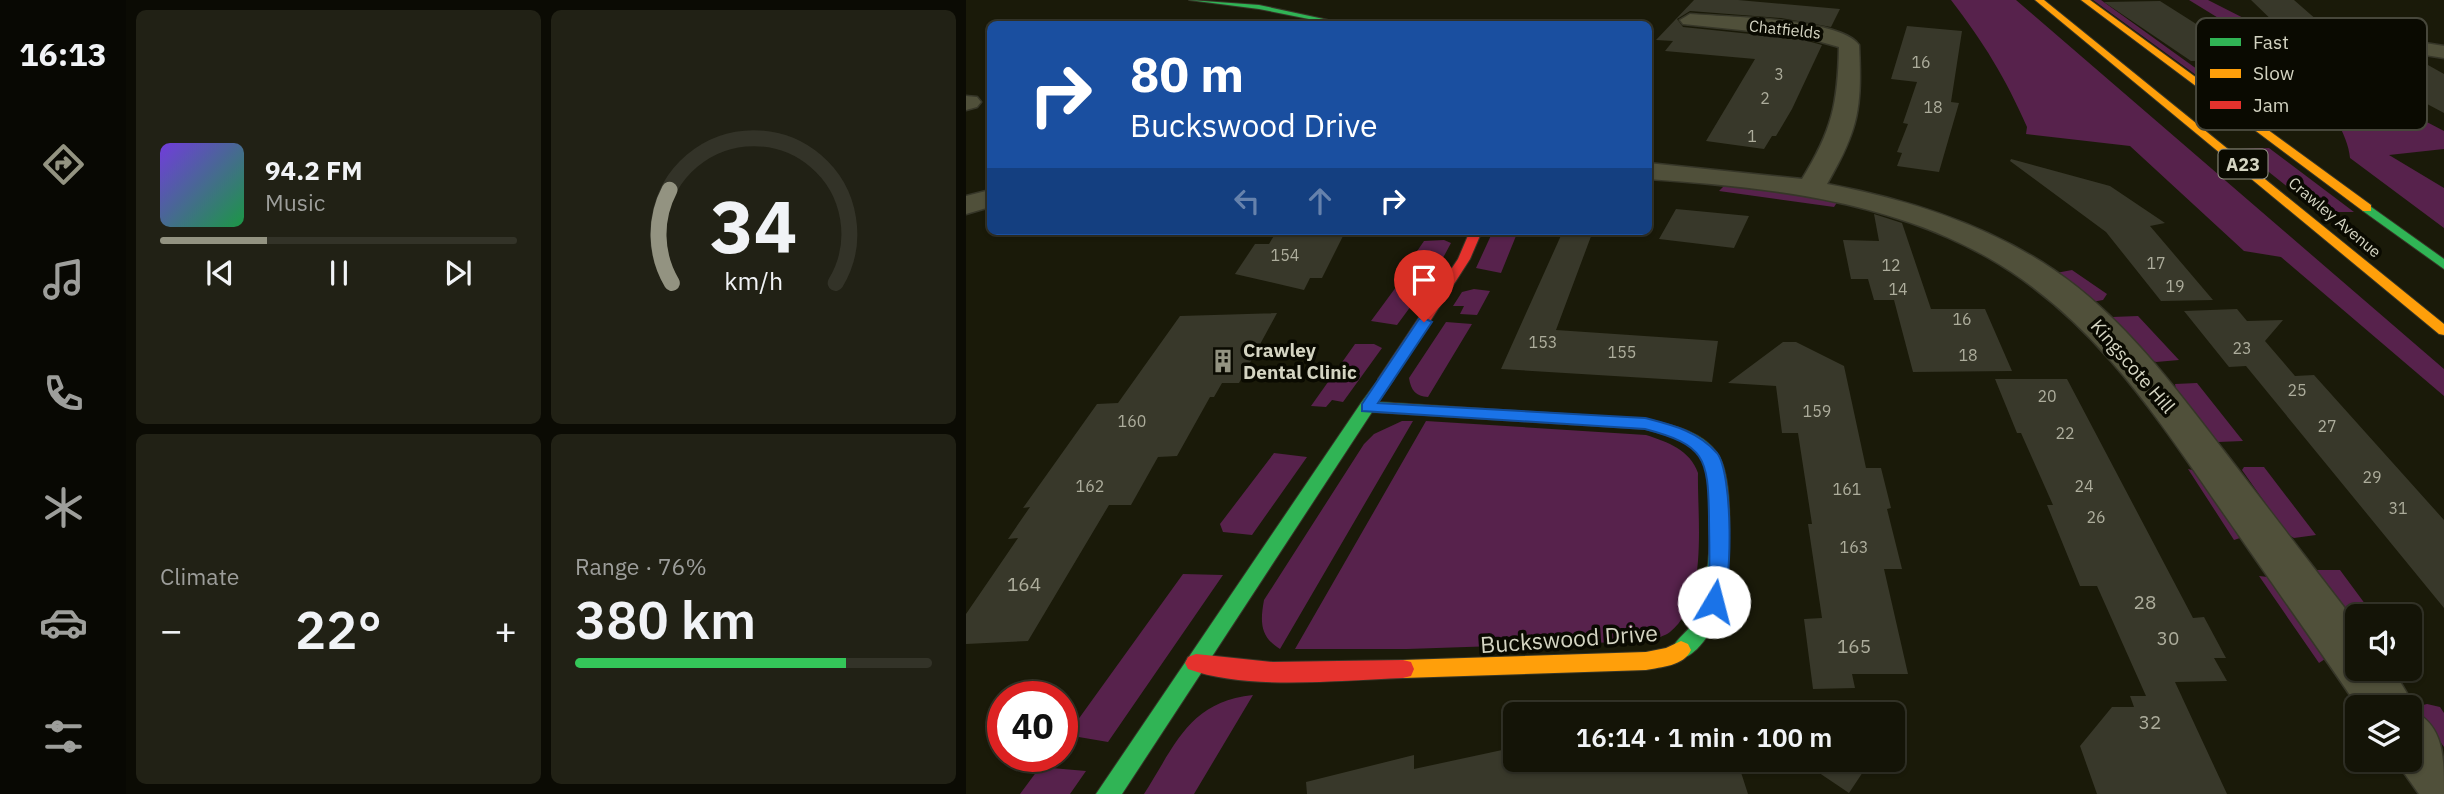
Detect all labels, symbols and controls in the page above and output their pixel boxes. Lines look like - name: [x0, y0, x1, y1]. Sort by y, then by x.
- street label: Chatfields: [1748, 15, 1822, 43]
- legend: [2196, 18, 2427, 130]
- text: Fast: [2253, 30, 2289, 54]
- text: 16:13: [19, 33, 107, 75]
- text: 80 m: [1130, 42, 1244, 105]
- icon: right: [1015, 49, 1106, 140]
- house number: 16: [1911, 52, 1931, 72]
- text: Slow: [2253, 61, 2294, 85]
- house number: 3: [1774, 64, 1784, 84]
- house number: 2: [1760, 88, 1770, 108]
- text: Jam: [2253, 93, 2289, 117]
- house number: 18: [1923, 97, 1943, 117]
- text: Buckswood Drive: [1130, 104, 1378, 146]
- house number: 1: [1747, 126, 1757, 146]
- icon: directions: [39, 140, 88, 189]
- road number: A23: [2218, 149, 2268, 178]
- text: 94.2 FM: [265, 153, 363, 187]
- street label: Crawley Avenue: [2285, 172, 2386, 262]
- text: 34: [710, 179, 797, 274]
- icon: left: [1228, 182, 1266, 220]
- icon: ahead: [1301, 182, 1339, 220]
- icon: right: [1374, 182, 1412, 220]
- text: Music: [265, 187, 325, 217]
- house number: 154: [1271, 245, 1299, 265]
- pin: [1394, 250, 1454, 322]
- house number: 17: [2146, 253, 2166, 273]
- icon: previous: [201, 254, 239, 292]
- icon: pause: [320, 254, 358, 292]
- icon: next: [439, 254, 477, 292]
- icon: music: [39, 255, 88, 304]
- house number: 12: [1881, 255, 1901, 275]
- icon: arrive: [1405, 261, 1443, 299]
- text: km/h: [724, 264, 783, 297]
- house number: 19: [2165, 276, 2185, 296]
- house number: 14: [1888, 279, 1908, 299]
- house number: 16: [1952, 309, 1972, 329]
- street label: Kingscote Hill: [2086, 314, 2180, 418]
- house number: 153: [1529, 332, 1557, 352]
- place label: Crawley Dental Clinic: [1243, 338, 1357, 384]
- house number: 23: [2232, 338, 2252, 358]
- house number: 155: [1608, 342, 1636, 362]
- house number: 18: [1958, 345, 1978, 365]
- building icon: Crawley Dental Clinic: [1209, 347, 1237, 375]
- icon: phone: [39, 369, 88, 418]
- house number: 25: [2287, 380, 2307, 400]
- house number: 20: [2037, 386, 2057, 406]
- house number: 159: [1803, 401, 1831, 421]
- house number: 160: [1118, 411, 1146, 431]
- house number: 27: [2317, 416, 2337, 436]
- house number: 22: [2055, 423, 2075, 443]
- house number: 29: [2362, 467, 2382, 487]
- house number: 162: [1076, 476, 1104, 496]
- house number: 24: [2074, 476, 2094, 496]
- house number: 161: [1833, 479, 1861, 499]
- icon: climate: [39, 483, 88, 532]
- house number: 31: [2388, 498, 2408, 518]
- house number: 26: [2086, 507, 2106, 527]
- house number: 163: [1840, 537, 1868, 557]
- text: Range · 76%: [575, 551, 707, 581]
- text: Climate: [160, 561, 239, 591]
- position arrow: [1677, 565, 1751, 639]
- house number: 164: [1007, 572, 1041, 596]
- text: 380 km: [575, 586, 756, 653]
- house number: 28: [2134, 590, 2156, 614]
- text: 22°: [295, 596, 382, 663]
- icon: car: [39, 598, 88, 647]
- map controls: [2345, 604, 2422, 772]
- button: sound: [2345, 604, 2422, 681]
- text: −: [160, 605, 183, 654]
- text: +: [494, 605, 517, 654]
- street label: Buckswood Drive: [1479, 617, 1659, 659]
- house number: 30: [2157, 626, 2179, 650]
- house number: 165: [1837, 634, 1871, 658]
- speed limit sign: 40: [987, 681, 1078, 772]
- button: layers: [2345, 695, 2422, 772]
- house number: 32: [2139, 710, 2161, 734]
- icon: filters: [39, 712, 88, 761]
- text: 16:14 · 1 min · 100 m: [1576, 720, 1832, 754]

